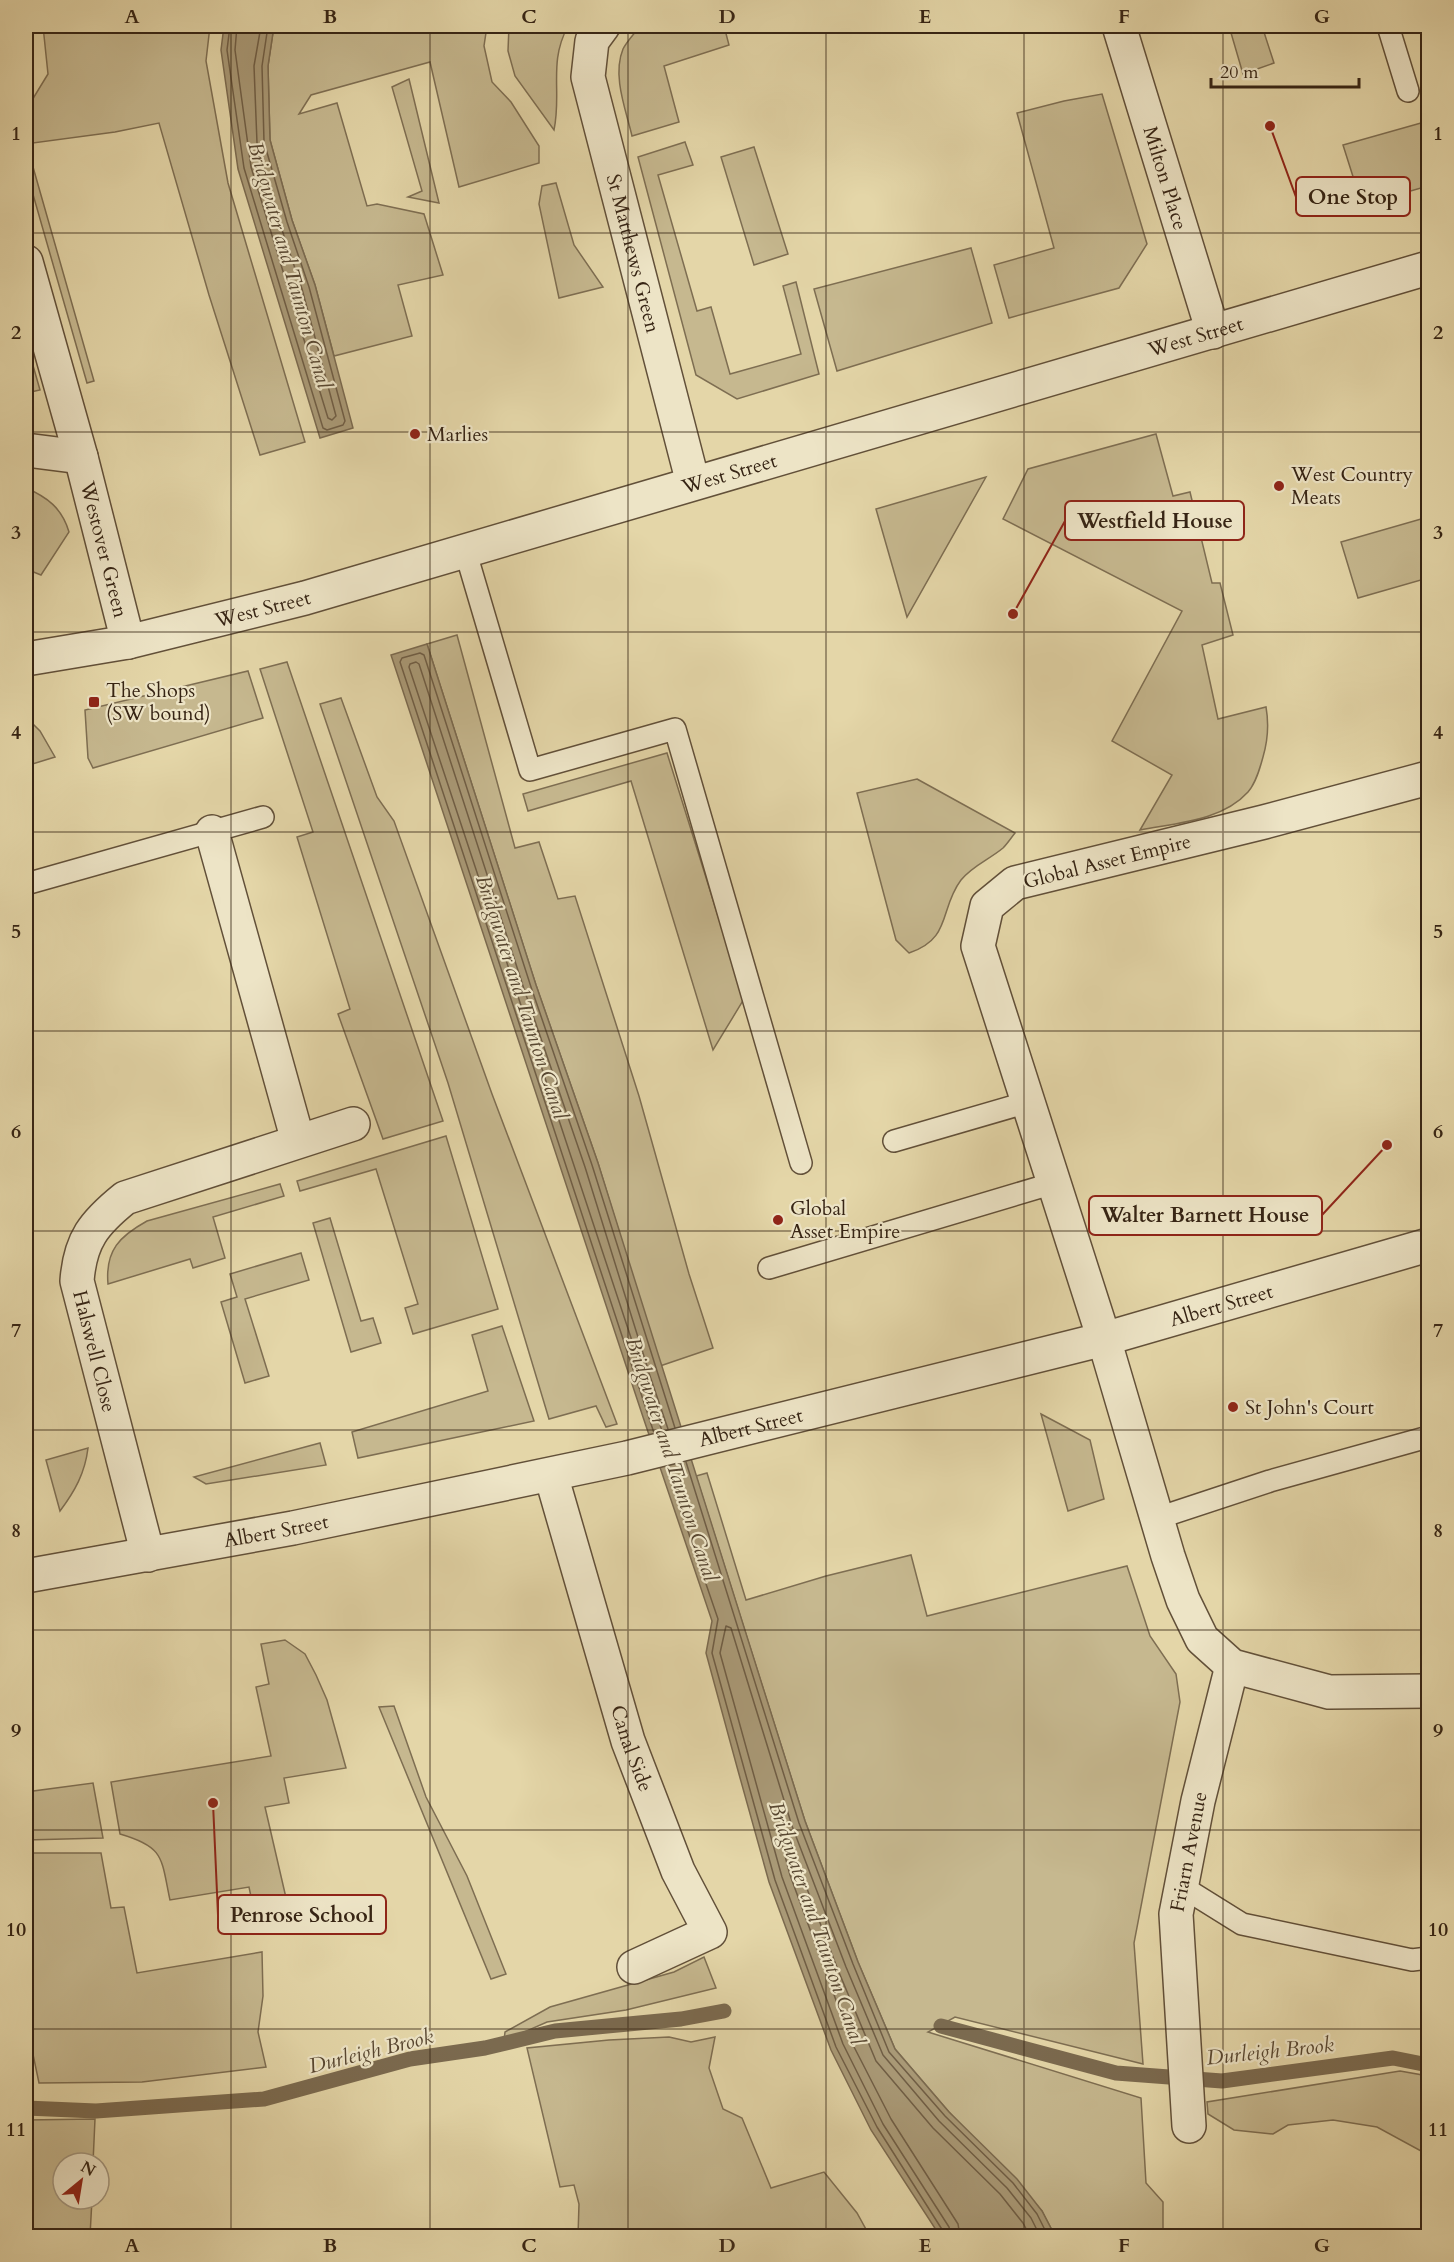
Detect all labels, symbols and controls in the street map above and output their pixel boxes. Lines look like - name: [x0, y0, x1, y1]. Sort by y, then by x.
- text: A: [124, 3, 140, 30]
- text: B: [323, 3, 337, 30]
- text: C: [521, 3, 537, 30]
- text: D: [718, 3, 736, 30]
- text: E: [919, 3, 931, 30]
- text: F: [1118, 3, 1130, 30]
- text: G: [1314, 3, 1330, 30]
- scale bar: [1211, 51, 1360, 89]
- text: 20 m: [1220, 60, 1259, 85]
- text: 1: [11, 120, 21, 147]
- text: 1: [1433, 120, 1443, 147]
- street label: Milton Place: [1137, 123, 1194, 233]
- water label: Bridgwater and Taunton Canal: [240, 138, 339, 393]
- street label: St Matthews Green: [600, 171, 667, 336]
- callout: One Stop: [1296, 177, 1410, 216]
- text: One Stop: [1308, 183, 1398, 212]
- street label: West Street: [1144, 310, 1247, 364]
- text: 2: [11, 319, 21, 346]
- text: 2: [1433, 319, 1443, 346]
- place label: Marlies: [427, 421, 488, 448]
- marker: Marlies: [408, 427, 422, 441]
- street label: West Street: [678, 447, 781, 501]
- place label: West Country Meats: [1290, 461, 1414, 511]
- street label: Westover Green: [73, 478, 134, 621]
- marker: West Country Meats: [1272, 479, 1286, 493]
- callout: Westfield House: [1065, 501, 1244, 540]
- text: Westfield House: [1076, 507, 1233, 536]
- text: 3: [11, 519, 21, 546]
- text: 3: [1433, 519, 1443, 546]
- street label: West Street: [211, 584, 314, 634]
- place label: The Shops (SW bound): [106, 677, 211, 727]
- marker: The Shops (SW bound): [87, 695, 101, 709]
- text: 4: [11, 719, 21, 746]
- text: 4: [1433, 719, 1443, 746]
- street label: Global Asset Empire: [1020, 828, 1194, 895]
- water label: Bridgwater and Taunton Canal: [468, 871, 575, 1124]
- text: 5: [11, 918, 21, 945]
- text: 5: [1433, 918, 1443, 945]
- text: 6: [11, 1118, 21, 1145]
- text: 6: [1433, 1118, 1443, 1145]
- place label: Global Asset Empire: [790, 1195, 900, 1245]
- callout: Walter Barnett House: [1089, 1196, 1322, 1235]
- text: Walter Barnett House: [1100, 1201, 1309, 1230]
- marker: Global Asset Empire: [771, 1213, 785, 1227]
- street label: Albert Street: [1166, 1278, 1277, 1333]
- street label: Halswell Close: [66, 1287, 123, 1415]
- text: 7: [11, 1317, 21, 1344]
- text: 7: [1433, 1317, 1443, 1344]
- water label: Bridgwater and Taunton Canal: [618, 1333, 725, 1586]
- place label: St John's Court: [1245, 1394, 1375, 1421]
- marker: St John's Court: [1226, 1400, 1240, 1414]
- street label: Albert Street: [696, 1402, 806, 1454]
- street label: Albert Street: [221, 1508, 332, 1554]
- text: 8: [11, 1517, 21, 1544]
- text: 8: [1433, 1517, 1443, 1544]
- street label: Canal Side: [604, 1702, 659, 1796]
- text: 9: [11, 1717, 21, 1744]
- text: 9: [1433, 1717, 1443, 1744]
- street label: Friarn Avenue: [1164, 1789, 1214, 1914]
- water label: Bridgwater and Taunton Canal: [761, 1798, 872, 2050]
- callout: Penrose School: [218, 1895, 386, 1934]
- text: Penrose School: [230, 1901, 374, 1930]
- text: 10: [6, 1916, 26, 1943]
- text: 10: [1428, 1916, 1448, 1943]
- water label: Durleigh Brook: [306, 2022, 437, 2081]
- water label: Durleigh Brook: [1205, 2030, 1336, 2073]
- text: 11: [6, 2116, 26, 2143]
- text: 11: [1428, 2116, 1448, 2143]
- north arrow: [51, 2151, 111, 2211]
- text: N: [76, 2156, 100, 2182]
- text: A: [124, 2232, 140, 2259]
- text: B: [323, 2232, 337, 2259]
- text: C: [521, 2232, 537, 2259]
- text: D: [718, 2232, 736, 2259]
- text: E: [919, 2232, 931, 2259]
- text: F: [1118, 2232, 1130, 2259]
- text: G: [1314, 2232, 1330, 2259]

